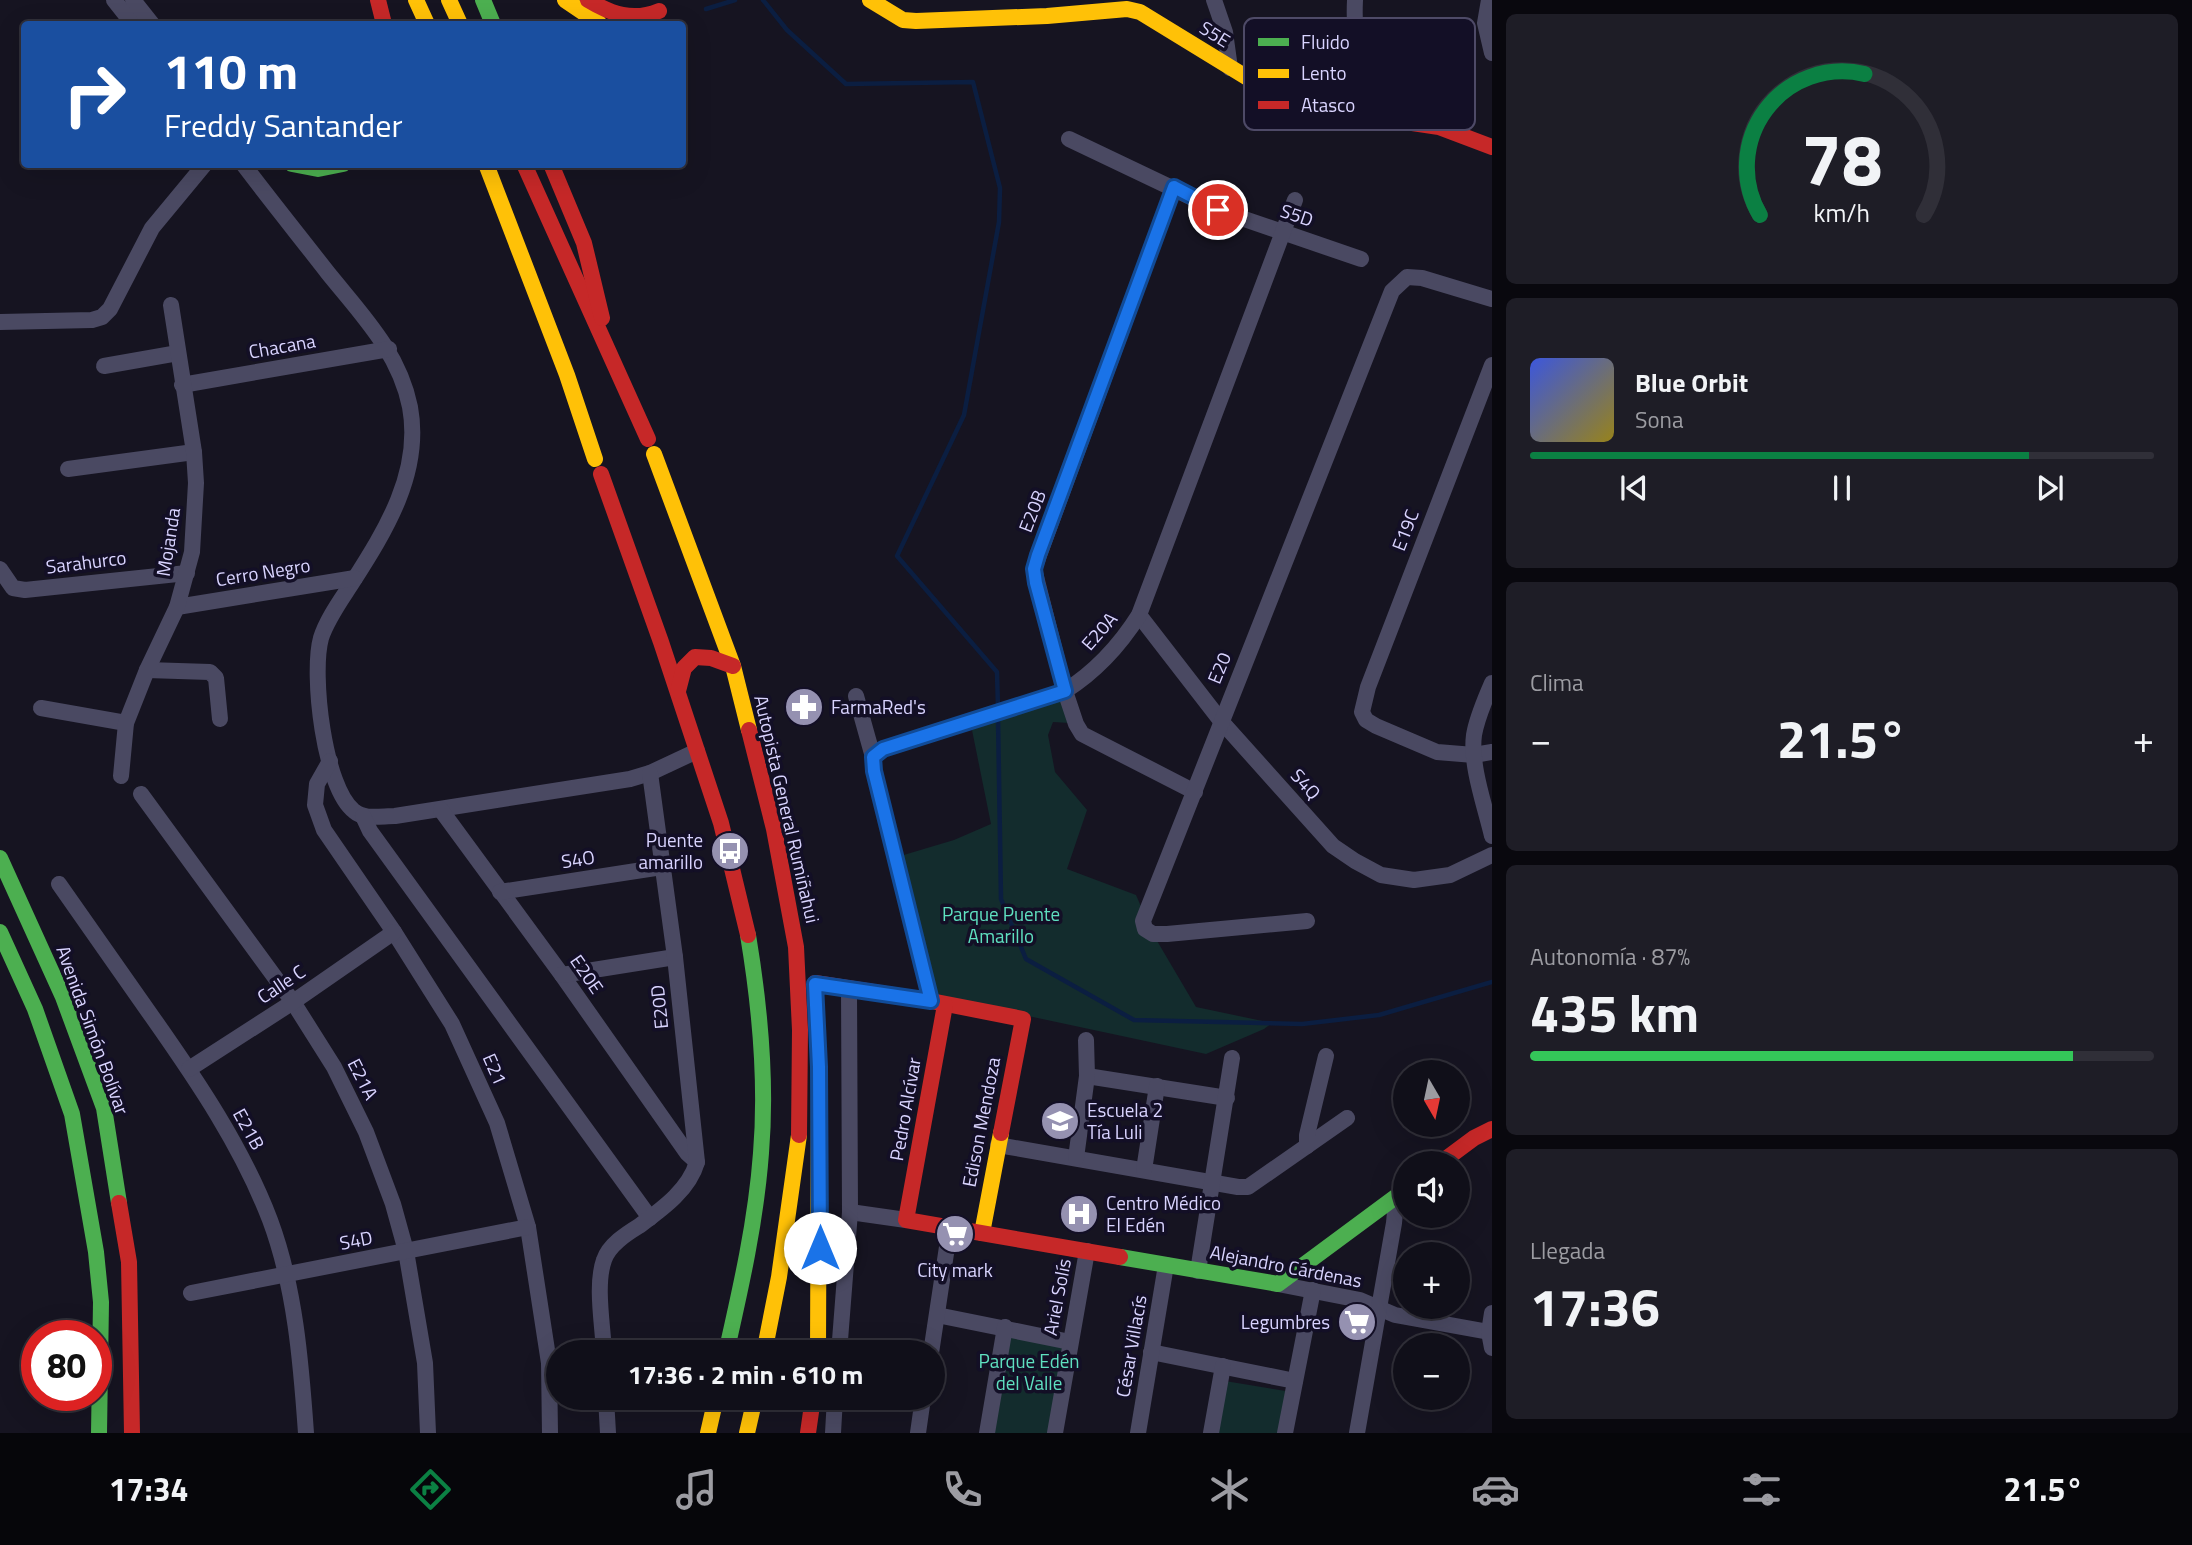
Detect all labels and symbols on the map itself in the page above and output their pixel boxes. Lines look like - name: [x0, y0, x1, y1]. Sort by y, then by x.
- street label: S5E: [1194, 13, 1236, 54]
- legend: [1244, 18, 1475, 130]
- text: Fluido: [1301, 27, 1350, 56]
- text: Lento: [1301, 58, 1346, 87]
- text: Atasco: [1301, 90, 1355, 119]
- pin: [1188, 180, 1248, 240]
- street label: S5D: [1277, 195, 1318, 234]
- street label: Chacana: [246, 325, 318, 366]
- street label: E20B: [1010, 485, 1053, 536]
- street label: Mojanda: [148, 505, 187, 578]
- street label: E19C: [1383, 505, 1426, 555]
- street label: Sarahurco: [44, 542, 128, 581]
- street label: Cerro Negro: [214, 550, 312, 593]
- street label: E20A: [1074, 605, 1124, 656]
- street label: E20: [1199, 648, 1238, 688]
- pharmacy icon: FarmaRed's: [783, 686, 825, 728]
- street label: Autopista General Rumiñahui: [747, 692, 828, 926]
- place label: FarmaRed's: [831, 692, 926, 721]
- street label: S4Q: [1284, 762, 1328, 806]
- place label: Puente amarillo: [639, 825, 703, 876]
- bus stop icon: Puente amarillo: [709, 830, 751, 872]
- street label: S4O: [559, 842, 597, 875]
- park label: Parque Puente Amarillo: [942, 899, 1060, 950]
- street label: Avenida Simón Bolívar: [49, 941, 138, 1119]
- street label: E20E: [563, 948, 611, 999]
- street label: Calle C: [251, 957, 311, 1010]
- street label: E20D: [642, 984, 675, 1030]
- street label: E21: [476, 1048, 515, 1089]
- street label: E21A: [341, 1053, 386, 1105]
- street label: Pedro Alcívar: [881, 1054, 928, 1163]
- street label: Edison Mendoza: [954, 1054, 1007, 1189]
- north arrow: [1393, 1060, 1470, 1138]
- place label: Escuela 2 Tía Luli: [1087, 1095, 1163, 1146]
- school or university icon: Escuela 2 Tía Luli: [1039, 1100, 1081, 1142]
- street label: E21B: [226, 1103, 273, 1155]
- place label: Centro Médico El Edén: [1106, 1188, 1221, 1239]
- hospital icon: Centro Médico El Edén: [1058, 1193, 1100, 1235]
- position arrow: [783, 1211, 857, 1285]
- supermarket icon: City mark: [934, 1213, 976, 1255]
- street label: S4D: [337, 1222, 375, 1257]
- street label: Alejandro Cárdenas: [1208, 1237, 1365, 1294]
- place label: City mark: [917, 1255, 993, 1284]
- street label: Ariel Solís: [1035, 1256, 1078, 1338]
- street label: César Villacís: [1107, 1292, 1154, 1399]
- supermarket icon: Legumbres: [1336, 1301, 1378, 1343]
- place label: Legumbres: [1241, 1307, 1330, 1336]
- speed limit sign: 80: [21, 1320, 112, 1411]
- park label: Parque Edén del Valle: [978, 1346, 1080, 1397]

